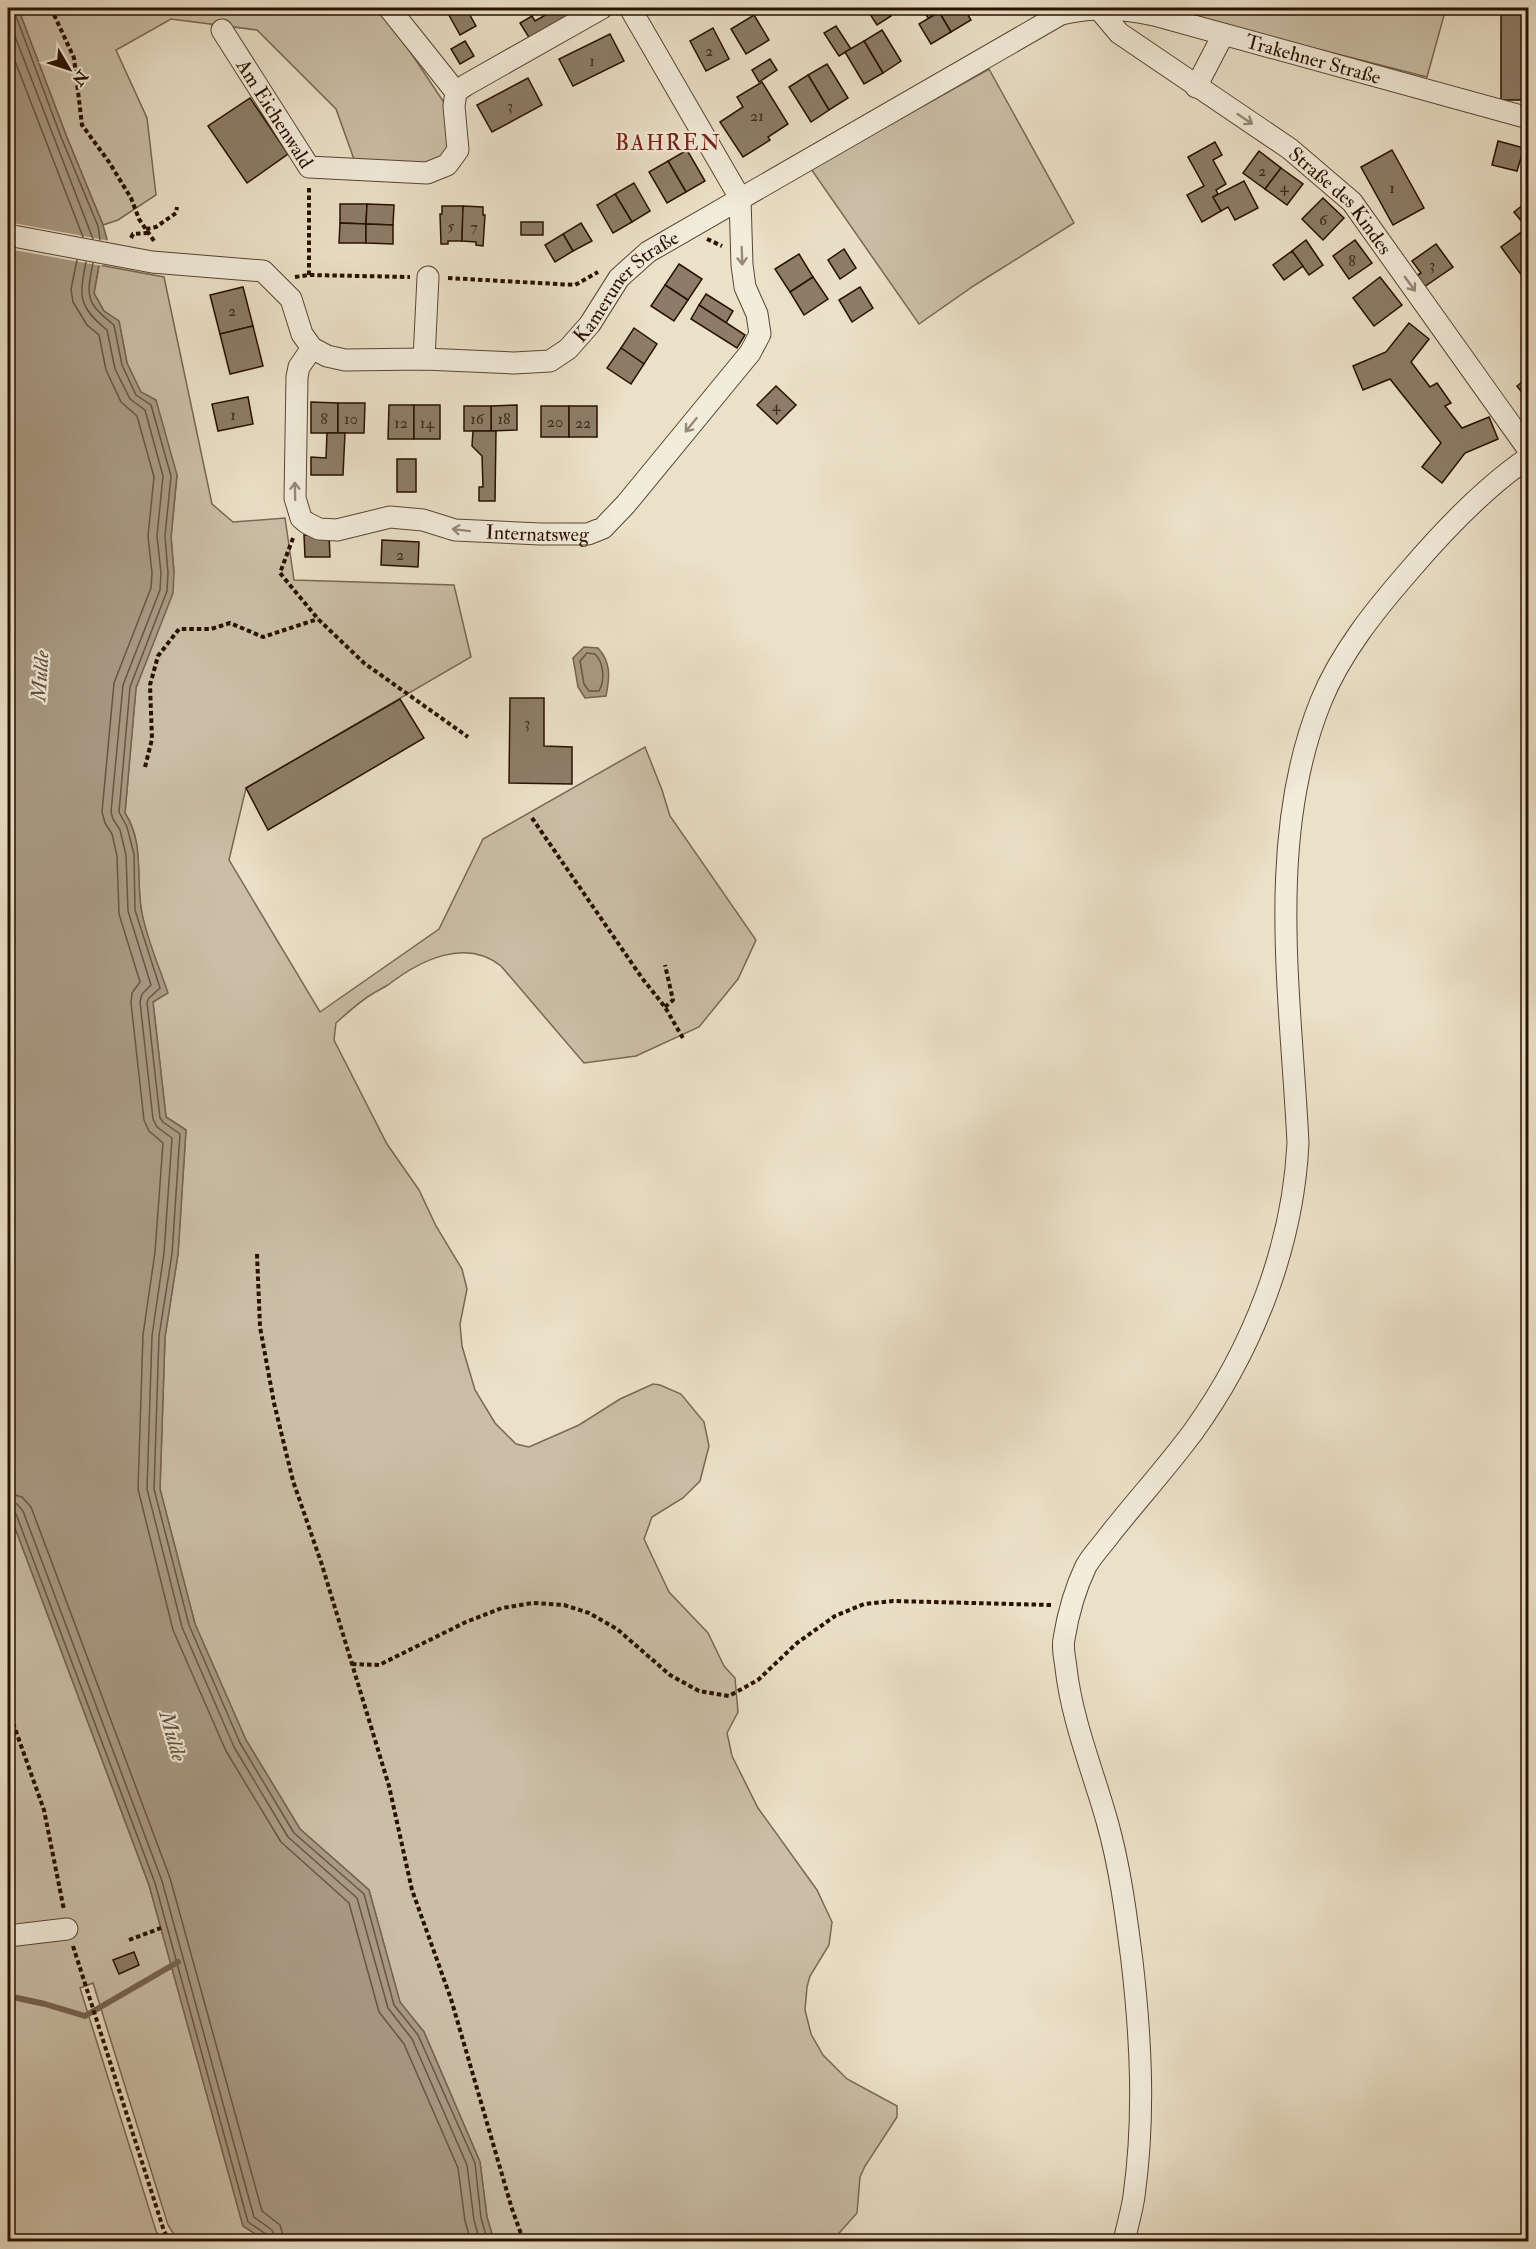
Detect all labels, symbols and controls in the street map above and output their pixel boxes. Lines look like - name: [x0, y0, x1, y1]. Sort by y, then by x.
- street label: Trakehner Straße: [1243, 29, 1384, 90]
- north arrow: [39, 39, 99, 99]
- house number: 2: [705, 41, 713, 61]
- house number: 1: [589, 51, 595, 71]
- street label: Am Eichenwald: [230, 54, 319, 173]
- text: N: [67, 65, 93, 90]
- house number: 3: [507, 96, 513, 116]
- house number: 21: [750, 106, 764, 126]
- one-way arrow: [1236, 113, 1252, 125]
- district label: BAHREN: [615, 129, 721, 157]
- street label: Straße des Kindes: [1283, 141, 1398, 260]
- house number: 2: [1258, 161, 1266, 181]
- house number: 4: [1280, 177, 1290, 197]
- house number: 1: [1389, 178, 1395, 198]
- house number: 6: [1319, 210, 1328, 230]
- house number: 5: [447, 216, 455, 236]
- house number: 7: [470, 217, 478, 237]
- street label: Kameruner Straße: [568, 225, 683, 348]
- one-way arrow: [736, 246, 748, 266]
- house number: 8: [1348, 251, 1356, 271]
- house number: 3: [1429, 255, 1435, 275]
- one-way arrow: [1404, 276, 1416, 292]
- house number: 2: [228, 301, 236, 321]
- house number: 4: [772, 396, 782, 416]
- house number: 1: [230, 405, 236, 425]
- house number: 8: [320, 409, 328, 429]
- house number: 10: [344, 409, 358, 429]
- house number: 16: [470, 409, 485, 429]
- house number: 18: [497, 409, 511, 429]
- house number: 20: [547, 412, 563, 432]
- house number: 12: [394, 413, 408, 433]
- house number: 14: [420, 413, 436, 433]
- house number: 22: [575, 413, 591, 433]
- one-way arrow: [685, 416, 698, 432]
- one-way arrow: [290, 482, 301, 502]
- street label: Internatsweg: [485, 519, 590, 547]
- one-way arrow: [452, 524, 472, 535]
- house number: 2: [396, 545, 404, 565]
- water label: Mulde: [25, 649, 56, 704]
- house number: 3: [524, 713, 530, 733]
- water label: Mulde: [152, 1706, 193, 1765]

